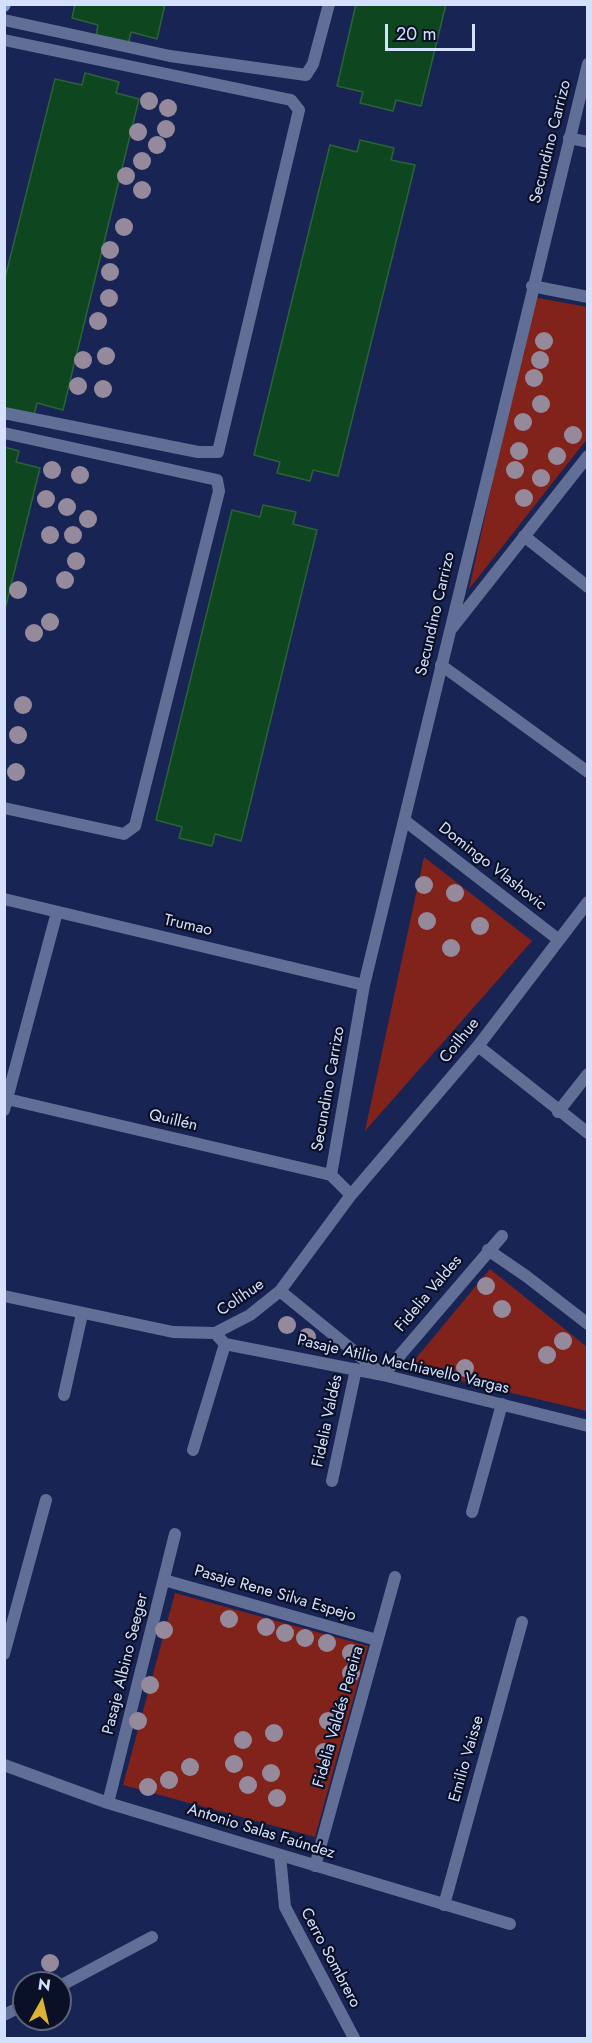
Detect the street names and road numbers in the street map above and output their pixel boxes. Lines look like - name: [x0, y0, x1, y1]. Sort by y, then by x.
- street label: Secundino Carrizo: [526, 78, 576, 206]
- street label: Secundino Carrizo: [412, 550, 460, 678]
- street label: Domingo Vlashovic: [434, 819, 550, 915]
- street label: Trumao: [162, 911, 214, 941]
- street label: Coilhue: [436, 1015, 484, 1067]
- street label: Secundino Carrizo: [309, 1025, 349, 1153]
- street label: Quillén: [147, 1106, 199, 1136]
- street label: Fidelia Valdes: [391, 1252, 467, 1336]
- street label: Colihue: [214, 1275, 268, 1321]
- street label: Pasaje Atilio Machiavello Vargas: [295, 1331, 511, 1399]
- street label: Fidelia Valdés: [309, 1373, 347, 1469]
- street label: Pasaje Rene Silva Espejo: [192, 1562, 358, 1626]
- street label: Pasaje Albino Seeger: [99, 1591, 153, 1737]
- street label: Fidelia Valdés Pereira: [310, 1644, 368, 1790]
- street label: Emilio Vaisse: [446, 1714, 488, 1804]
- street label: Antonio Salas Faúndez: [185, 1800, 337, 1864]
- street label: Cerro Sombrero: [296, 1905, 364, 2011]

